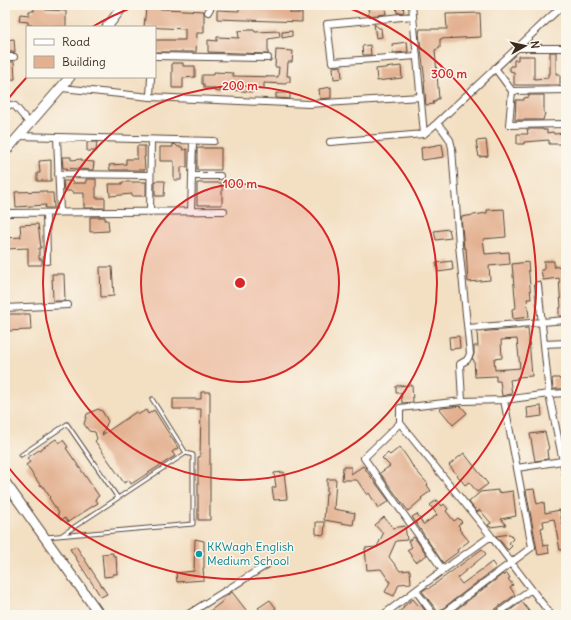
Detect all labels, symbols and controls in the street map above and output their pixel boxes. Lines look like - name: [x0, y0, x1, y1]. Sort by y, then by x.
- legend: [26, 26, 156, 78]
- north arrow: [505, 26, 545, 66]
- text: Road: [62, 34, 90, 49]
- text: N: [527, 40, 542, 49]
- text: Building: [62, 54, 106, 69]
- text: 300 m: [431, 66, 467, 81]
- text: 200 m: [222, 78, 258, 93]
- text: 100 m: [223, 176, 257, 191]
- centre of rings: [233, 276, 247, 290]
- place label: KKWagh English Medium School: [207, 539, 294, 568]
- marker: KKWagh English Medium School: [194, 549, 204, 559]

